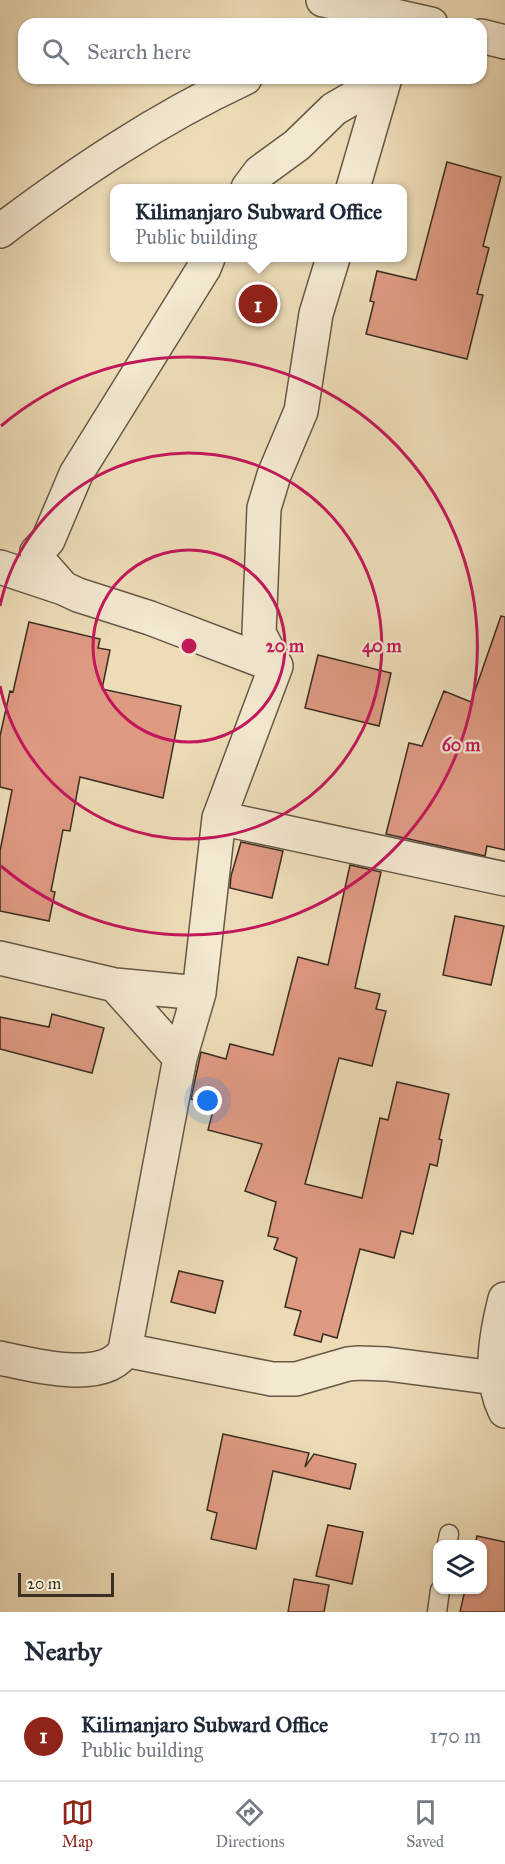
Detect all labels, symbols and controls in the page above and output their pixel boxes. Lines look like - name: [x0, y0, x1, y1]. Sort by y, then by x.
- search box: [18, 18, 487, 84]
- icon: search: [39, 35, 72, 68]
- text: Search here: [87, 38, 191, 65]
- popup: [110, 184, 407, 262]
- text: Kilimanjaro Subward Office: [135, 198, 382, 225]
- text: Public building: [135, 225, 257, 249]
- pin: 1: [238, 282, 278, 326]
- text: 20 m: [266, 635, 305, 657]
- text: 40 m: [362, 635, 403, 658]
- centre of rings: [179, 636, 199, 656]
- text: 60 m: [442, 734, 481, 756]
- your location: [193, 1086, 222, 1115]
- map controls: [433, 1540, 487, 1594]
- button: layers: [433, 1540, 487, 1594]
- scale bar: [18, 1570, 114, 1598]
- text: 20 m: [27, 1574, 61, 1593]
- text: Nearby: [24, 1635, 102, 1667]
- text: Kilimanjaro Subward Office: [81, 1711, 328, 1738]
- text: 1: [40, 1724, 47, 1748]
- text: 170 m: [430, 1724, 481, 1748]
- text: Public building: [81, 1738, 203, 1762]
- tab: Map: [61, 1796, 94, 1851]
- tab: Directions: [216, 1796, 284, 1851]
- tab: Saved: [406, 1796, 444, 1851]

